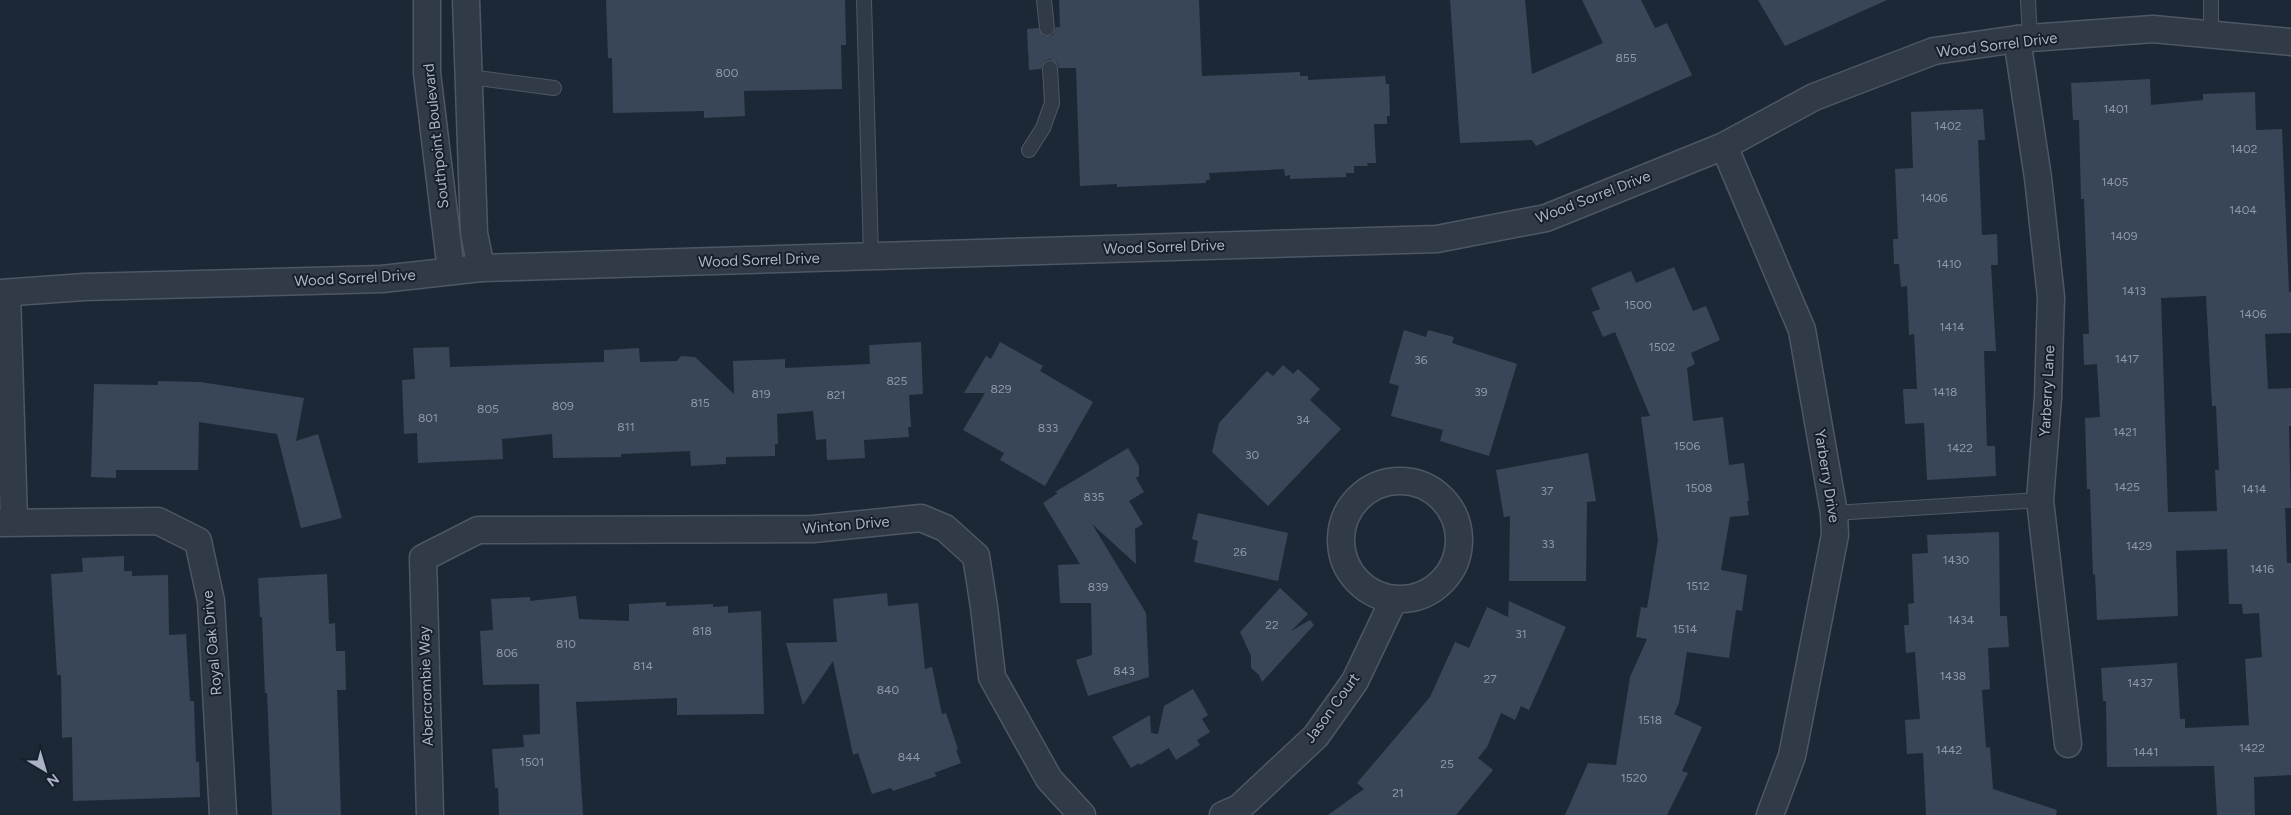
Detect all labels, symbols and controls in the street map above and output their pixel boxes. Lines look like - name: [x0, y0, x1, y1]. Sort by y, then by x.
- street label: Wood Sorrel Drive: [1936, 29, 2058, 61]
- house number: 855: [1615, 51, 1637, 65]
- street label: Southpoint Boulevard: [419, 63, 453, 209]
- house number: 800: [716, 66, 739, 80]
- house number: 1401: [2103, 102, 2129, 116]
- house number: 1402: [1935, 119, 1961, 133]
- house number: 1402: [2231, 142, 2257, 156]
- street label: Wood Sorrel Drive: [1533, 167, 1653, 227]
- house number: 1405: [2101, 175, 2129, 189]
- house number: 1406: [1921, 191, 1948, 205]
- house number: 1404: [2229, 203, 2257, 217]
- house number: 1409: [2111, 229, 2138, 243]
- street label: Wood Sorrel Drive: [1103, 236, 1225, 258]
- street label: Wood Sorrel Drive: [698, 249, 820, 271]
- house number: 1410: [1936, 257, 1962, 271]
- street label: Wood Sorrel Drive: [294, 266, 416, 290]
- house number: 1413: [2122, 284, 2146, 298]
- house number: 1500: [1624, 298, 1652, 312]
- house number: 1406: [2240, 307, 2267, 321]
- house number: 1414: [1940, 320, 1965, 334]
- house number: 1502: [1649, 340, 1675, 354]
- street label: Yarberry Lane: [2036, 345, 2058, 437]
- house number: 1417: [2115, 352, 2139, 366]
- house number: 36: [1414, 353, 1428, 367]
- house number: 825: [887, 374, 908, 388]
- house number: 829: [991, 382, 1012, 396]
- house number: 39: [1474, 385, 1488, 399]
- house number: 1418: [1933, 385, 1957, 399]
- house number: 819: [751, 387, 771, 401]
- house number: 821: [826, 388, 846, 402]
- house number: 815: [690, 396, 710, 410]
- house number: 809: [552, 399, 574, 413]
- house number: 805: [477, 402, 499, 416]
- house number: 801: [418, 411, 438, 425]
- house number: 34: [1296, 413, 1311, 427]
- house number: 811: [617, 420, 635, 434]
- house number: 833: [1038, 421, 1058, 435]
- house number: 1421: [2113, 425, 2137, 439]
- street label: Yarberry Drive: [1811, 428, 1843, 524]
- house number: 1506: [1674, 439, 1700, 453]
- house number: 1422: [1947, 441, 1973, 455]
- house number: 30: [1245, 448, 1259, 462]
- house number: 1425: [2114, 480, 2140, 494]
- house number: 1508: [1686, 481, 1712, 495]
- house number: 1414: [2242, 482, 2267, 496]
- house number: 37: [1541, 484, 1554, 498]
- house number: 835: [1084, 490, 1104, 504]
- street label: Winton Drive: [802, 512, 890, 538]
- house number: 33: [1541, 537, 1555, 551]
- house number: 1429: [2126, 539, 2152, 553]
- house number: 26: [1233, 545, 1247, 559]
- house number: 1430: [1943, 553, 1970, 567]
- house number: 1416: [2250, 562, 2274, 576]
- house number: 1512: [1686, 579, 1710, 593]
- house number: 839: [1088, 580, 1109, 594]
- street label: Royal Oak Drive: [198, 590, 226, 696]
- house number: 1434: [1948, 613, 1975, 627]
- house number: 22: [1265, 618, 1279, 632]
- house number: 1514: [1673, 622, 1698, 636]
- house number: 818: [692, 624, 712, 638]
- street label: Abercrombie Way: [415, 625, 437, 746]
- house number: 31: [1515, 627, 1527, 641]
- house number: 810: [556, 637, 576, 651]
- house number: 806: [496, 646, 518, 660]
- house number: 814: [633, 659, 653, 673]
- house number: 843: [1113, 664, 1135, 678]
- street label: Jason Court: [1301, 669, 1364, 746]
- house number: 1438: [1940, 669, 1966, 683]
- house number: 27: [1483, 672, 1497, 686]
- house number: 1437: [2127, 676, 2153, 690]
- house number: 840: [877, 683, 900, 697]
- house number: 1518: [1638, 713, 1662, 727]
- house number: 1422: [2239, 741, 2265, 755]
- house number: 1442: [1936, 743, 1962, 757]
- north arrow: [20, 745, 70, 795]
- house number: 1441: [2134, 745, 2158, 759]
- house number: 844: [898, 750, 921, 764]
- house number: 1501: [520, 755, 544, 769]
- house number: 25: [1440, 757, 1454, 771]
- text: N: [43, 770, 62, 790]
- house number: 1520: [1621, 771, 1647, 785]
- house number: 21: [1392, 786, 1404, 800]

